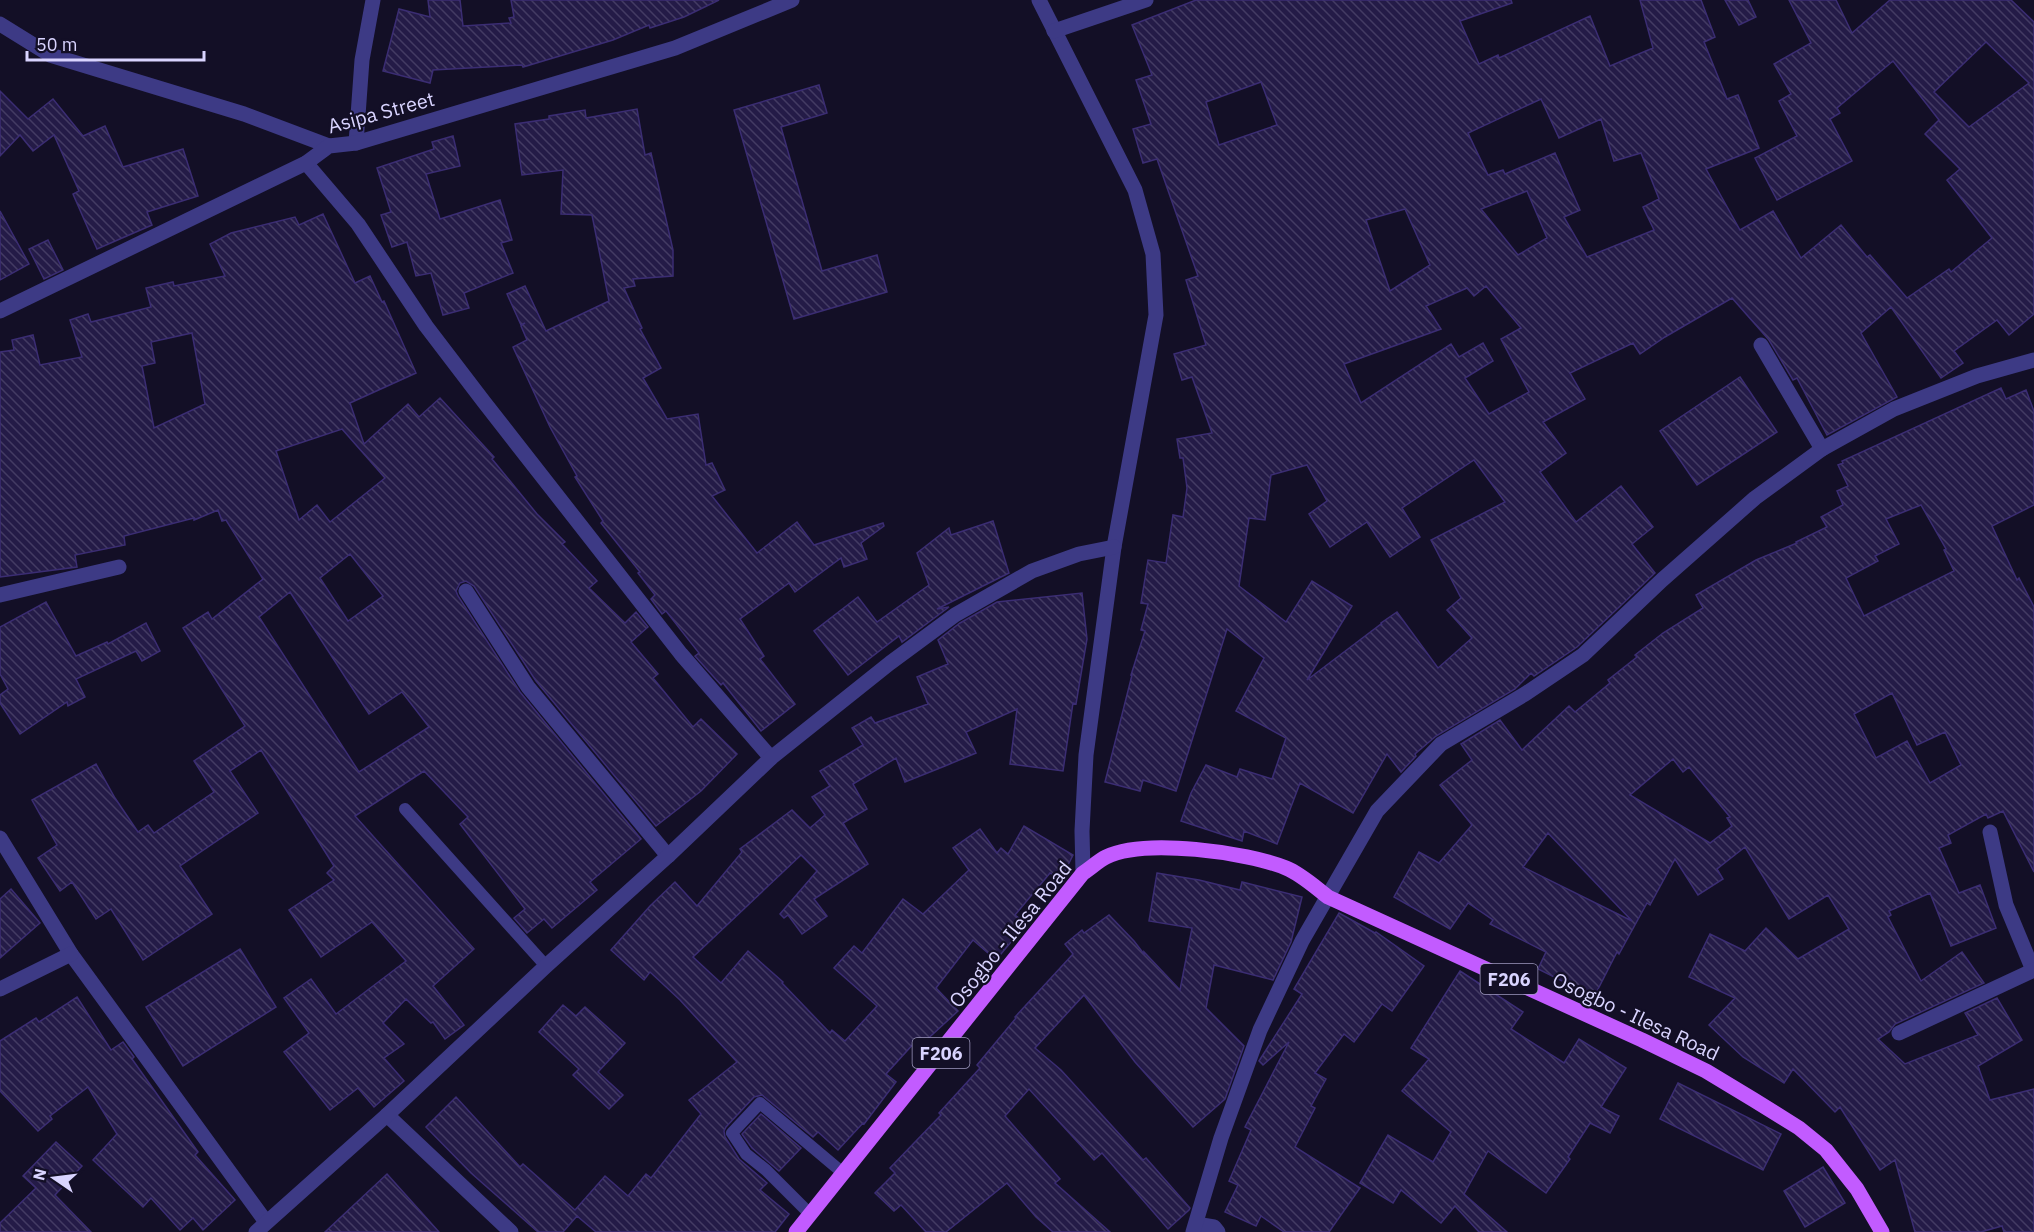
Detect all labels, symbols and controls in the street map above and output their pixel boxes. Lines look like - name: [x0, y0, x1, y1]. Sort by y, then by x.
- scale bar: [27, 24, 204, 62]
- text: 50 m: [36, 33, 78, 56]
- street label: Asipa Street: [325, 85, 437, 139]
- street label: Osogbo - Ilesa Road: [942, 855, 1078, 1013]
- road number: F206: [1480, 964, 1538, 994]
- street label: Osogbo - Ilesa Road: [1548, 965, 1724, 1067]
- road number: F206: [912, 1038, 970, 1068]
- north arrow: [24, 1148, 84, 1208]
- text: N: [28, 1166, 51, 1182]

